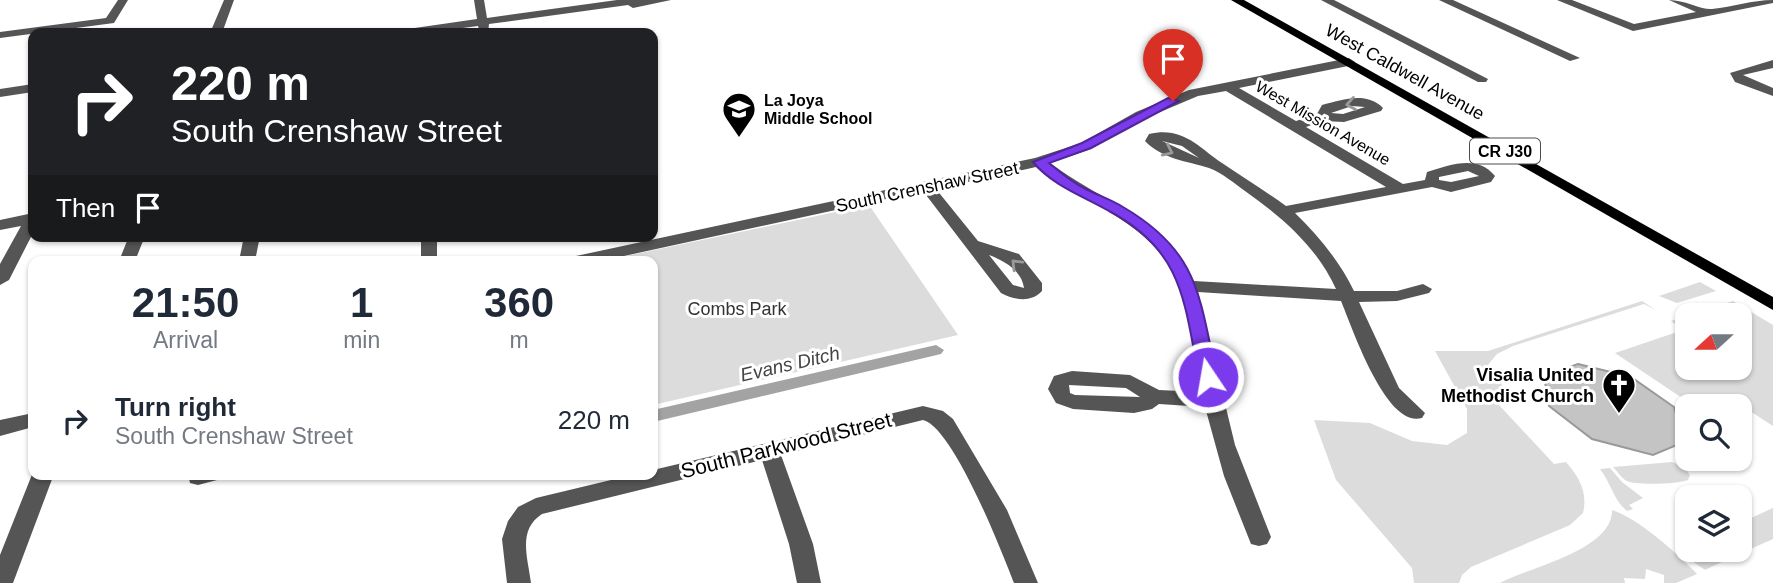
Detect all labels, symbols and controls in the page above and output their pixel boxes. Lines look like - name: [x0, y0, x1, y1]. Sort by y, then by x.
- street label: West Caldwell Avenue: [1322, 20, 1488, 124]
- pin: [1143, 29, 1203, 101]
- icon: arrive: [1154, 40, 1192, 78]
- icon: right: [56, 56, 147, 147]
- text: 220 m: [171, 56, 310, 110]
- street label: West Mission Avenue: [1253, 78, 1393, 169]
- school or university icon: La Joya Middle School: [720, 90, 758, 139]
- place label: La Joya Middle School: [764, 92, 872, 127]
- one-way arrow: [1345, 96, 1357, 111]
- text: South Crenshaw Street: [171, 113, 502, 149]
- road number: CR J30: [1470, 139, 1540, 164]
- one-way arrow: [1161, 143, 1173, 157]
- street label: South Crenshaw Street: [834, 158, 1020, 216]
- icon: arrive: [129, 189, 167, 227]
- text: Then: [56, 193, 115, 223]
- one-way arrow: [1012, 260, 1025, 273]
- text: 21:50: [132, 279, 239, 326]
- text: 1: [350, 279, 373, 326]
- text: 360: [484, 279, 554, 326]
- park label: Combs Park: [687, 299, 788, 319]
- north arrow: [1675, 303, 1752, 380]
- map controls: [1675, 303, 1752, 562]
- text: Arrival: [153, 327, 218, 353]
- text: min: [343, 327, 380, 353]
- text: m: [510, 327, 529, 353]
- position arrow: [1171, 340, 1245, 414]
- water label: Evans Ditch: [738, 342, 842, 386]
- place label: Visalia United Methodist Church: [1441, 365, 1594, 406]
- church icon: Visalia United Methodist Church: [1600, 366, 1638, 415]
- text: Turn right: [115, 392, 236, 422]
- button: search: [1675, 394, 1752, 471]
- icon: right: [56, 402, 94, 440]
- text: 220 m: [558, 405, 630, 435]
- street label: South Parkwood Street: [678, 408, 894, 482]
- text: South Crenshaw Street: [115, 423, 353, 449]
- button: layers: [1675, 485, 1752, 562]

